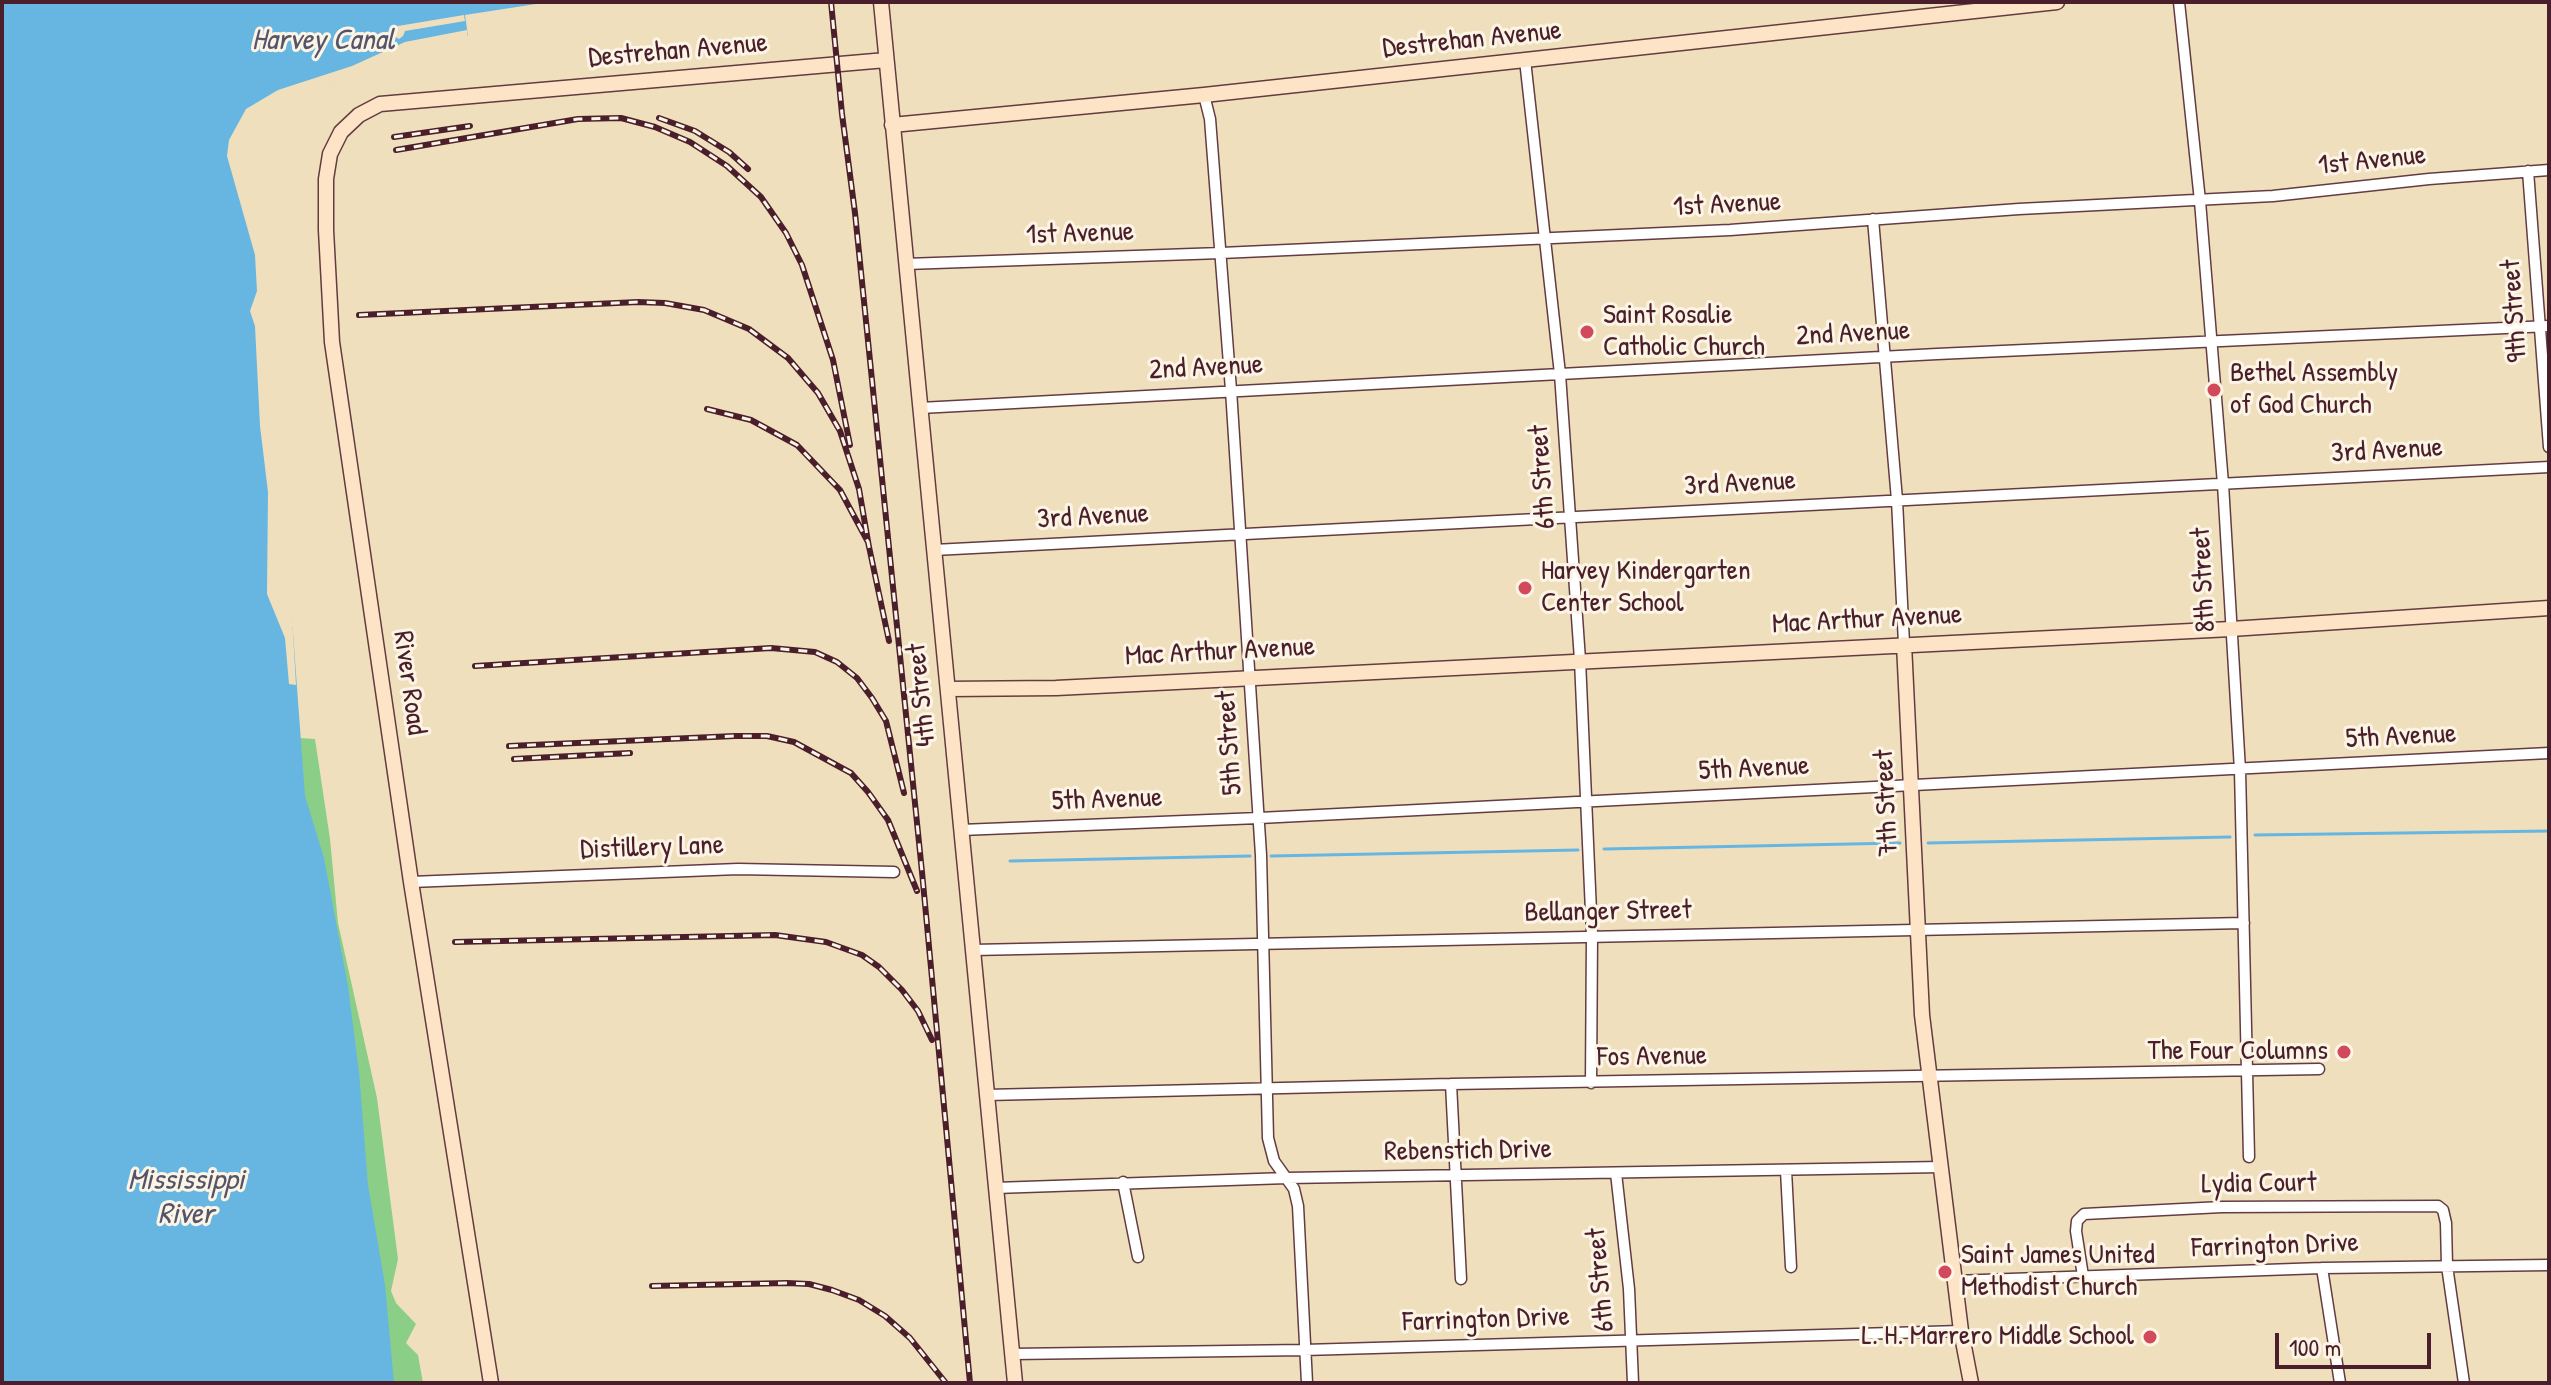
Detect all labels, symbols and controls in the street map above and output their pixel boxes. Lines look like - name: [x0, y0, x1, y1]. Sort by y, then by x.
- street label: Destrehan Avenue: [1381, 14, 1563, 66]
- water label: Harvey Canal: [252, 23, 394, 59]
- street label: Destrehan Avenue: [587, 26, 769, 76]
- street label: 1st Avenue: [2317, 139, 2427, 183]
- street label: 1st Avenue: [1672, 185, 1782, 225]
- street label: 1st Avenue: [1025, 215, 1135, 253]
- street label: 9th Street: [2495, 258, 2535, 364]
- place label: Saint Rosalie Catholic Church: [1603, 299, 1765, 365]
- street label: 2nd Avenue: [1795, 314, 1911, 354]
- marker: Saint Rosalie Catholic Church: [1578, 323, 1596, 341]
- street label: 2nd Avenue: [1148, 348, 1264, 388]
- place label: Bethel Assembly of God Church: [2230, 357, 2398, 423]
- marker: Bethel Assembly of God Church: [2205, 381, 2223, 399]
- street label: 6th Street: [1523, 424, 1563, 530]
- street label: 3rd Avenue: [2330, 431, 2444, 471]
- street label: 3rd Avenue: [1683, 464, 1797, 504]
- street label: 3rd Avenue: [1036, 497, 1150, 537]
- street label: 8th Street: [2184, 527, 2224, 633]
- place label: Harvey Kindergarten Center School: [1541, 555, 1751, 621]
- marker: Harvey Kindergarten Center School: [1516, 579, 1534, 597]
- street label: Mac Arthur Avenue: [1771, 598, 1963, 642]
- street label: River Road: [385, 629, 433, 737]
- street label: Mac Arthur Avenue: [1124, 630, 1316, 674]
- street label: 4th Street: [900, 642, 944, 748]
- street label: 5th Street: [1210, 690, 1250, 796]
- street label: 5th Avenue: [2345, 717, 2457, 757]
- street label: 5th Avenue: [1698, 749, 1810, 789]
- street label: 7th Street: [1867, 749, 1907, 857]
- street label: 5th Avenue: [1051, 781, 1163, 819]
- street label: Distillery Lane: [580, 829, 724, 867]
- street label: Bellanger Street: [1524, 894, 1692, 930]
- place label: The Four Columns: [2148, 1035, 2328, 1069]
- street label: Fos Avenue: [1597, 1039, 1707, 1075]
- marker: The Four Columns: [2335, 1043, 2353, 1061]
- street label: Rebenstich Drive: [1384, 1133, 1552, 1169]
- water label: Mississippi River: [128, 1163, 244, 1234]
- street label: Lydia Court: [2201, 1166, 2317, 1202]
- street label: Farrington Drive: [2191, 1226, 2359, 1266]
- street label: 6th Street: [1580, 1227, 1622, 1333]
- place label: Saint James United Methodist Church: [1961, 1239, 2155, 1305]
- marker: Saint James United Methodist Church: [1936, 1263, 1954, 1281]
- street label: Farrington Drive: [1402, 1300, 1570, 1340]
- scale bar: [2279, 1317, 2435, 1367]
- place label: L. H. Marrero Middle School: [1861, 1320, 2134, 1354]
- marker: L. H. Marrero Middle School: [2141, 1328, 2159, 1346]
- text: 100 m: [2289, 1331, 2341, 1363]

